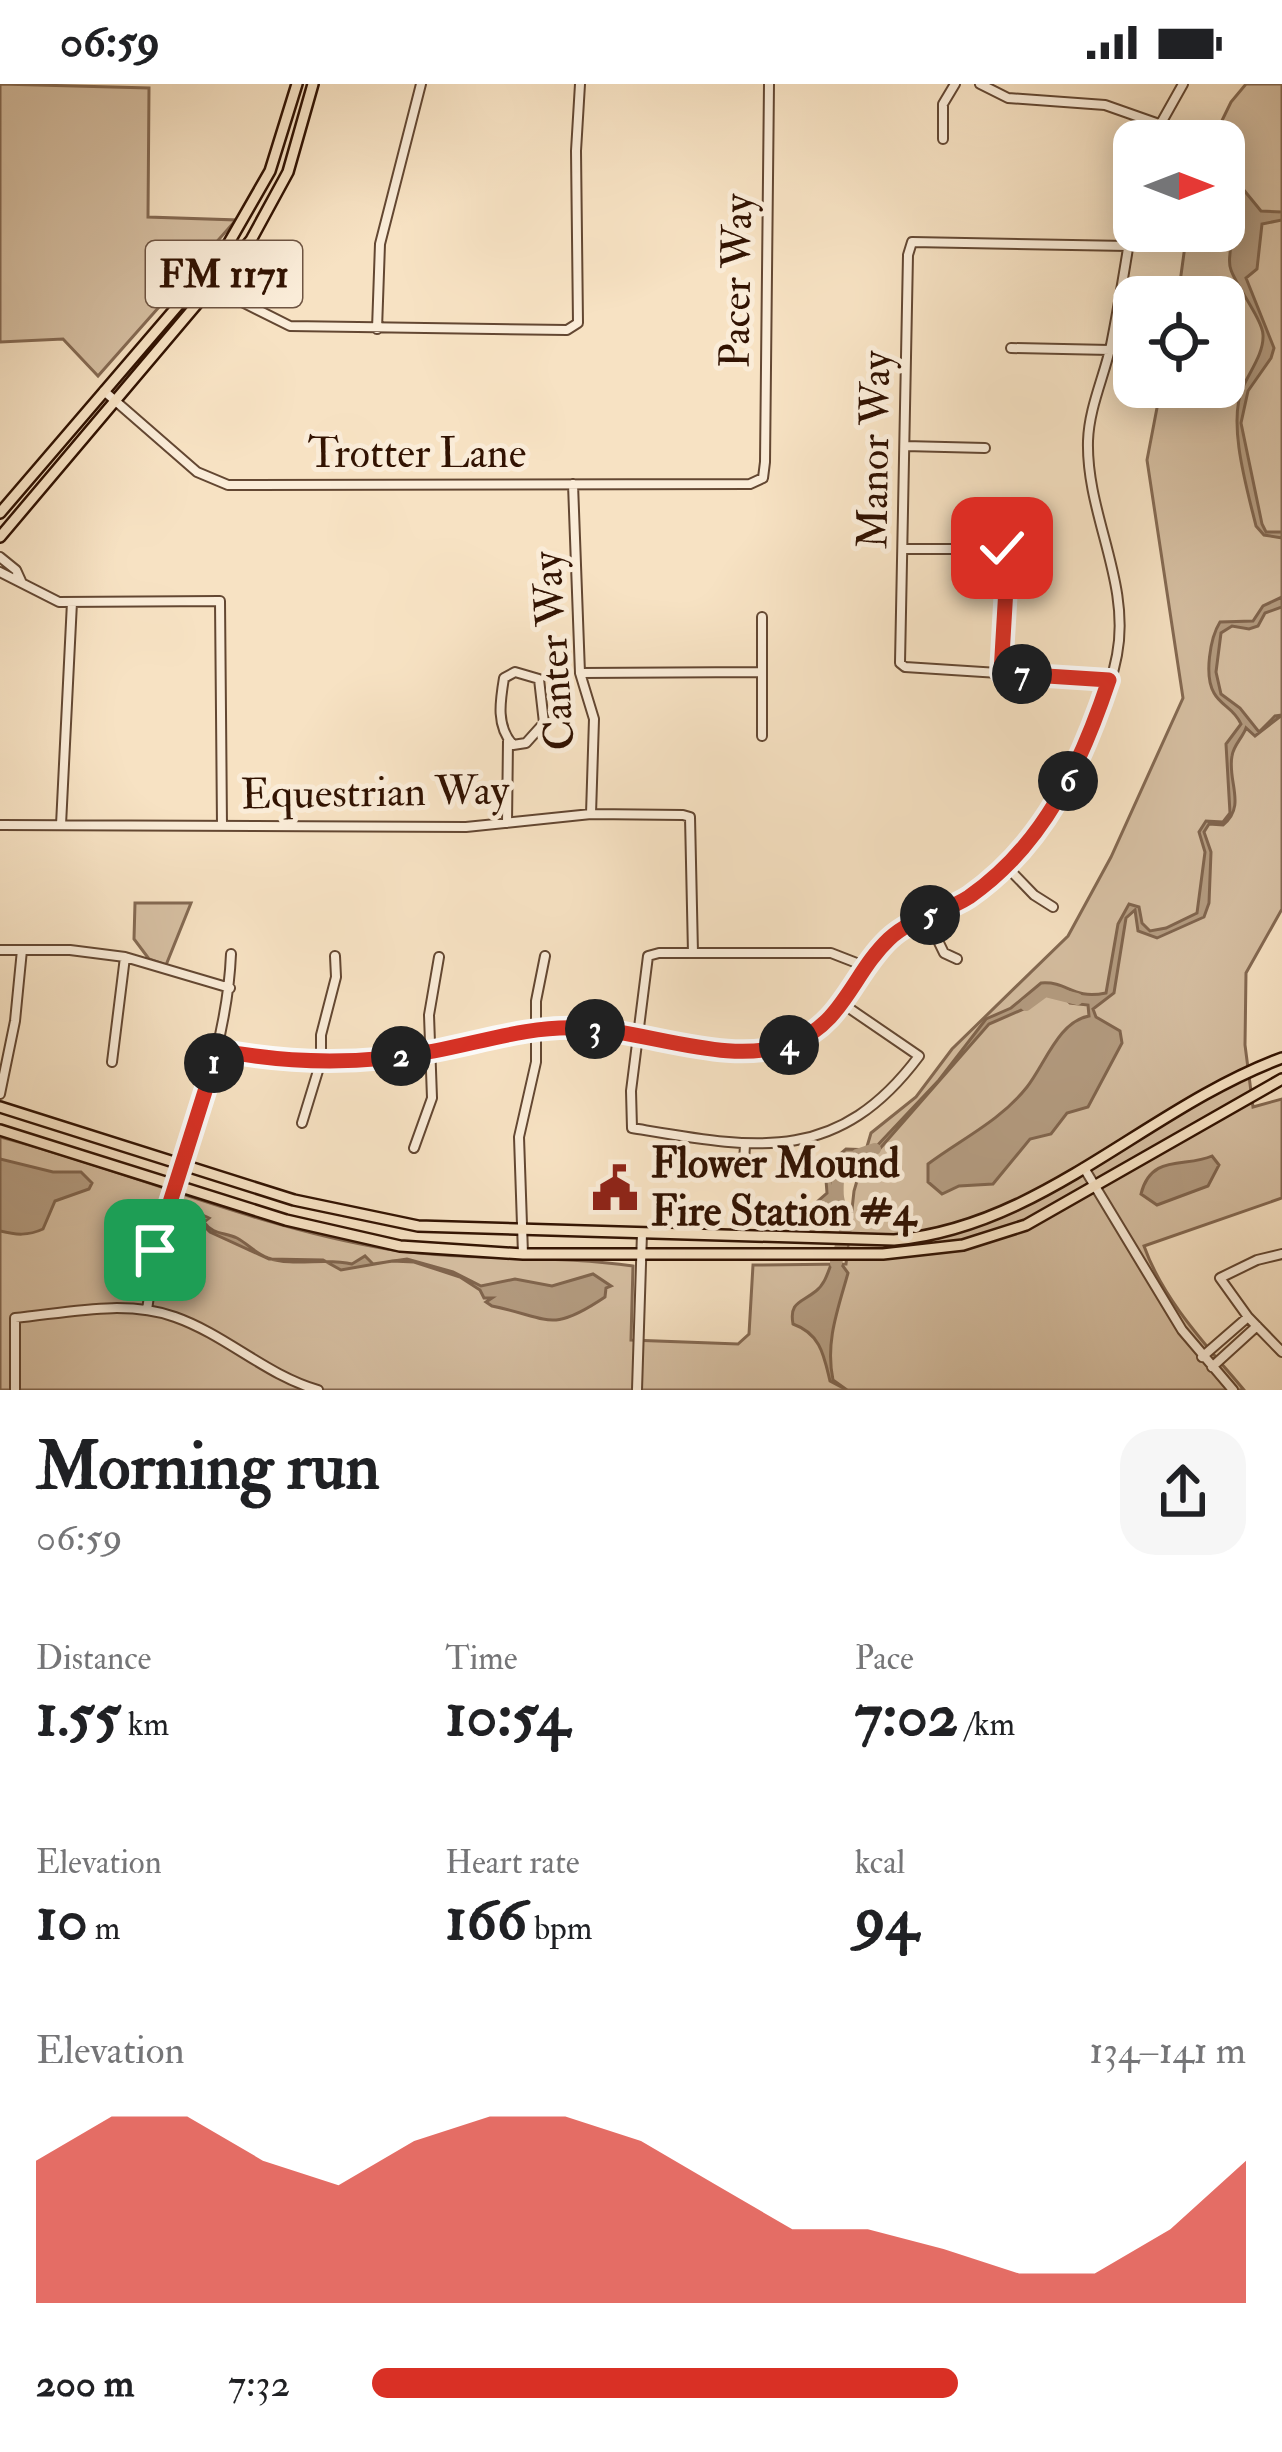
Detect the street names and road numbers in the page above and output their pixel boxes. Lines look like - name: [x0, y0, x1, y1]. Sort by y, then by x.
- street label: Pacer Way: [709, 193, 765, 369]
- road number: FM 1171: [146, 241, 302, 307]
- street label: Manor Way: [847, 350, 903, 550]
- street label: Trotter Lane: [308, 428, 526, 480]
- street label: Canter Way: [521, 549, 587, 752]
- street label: Equestrian Way: [240, 765, 510, 821]

